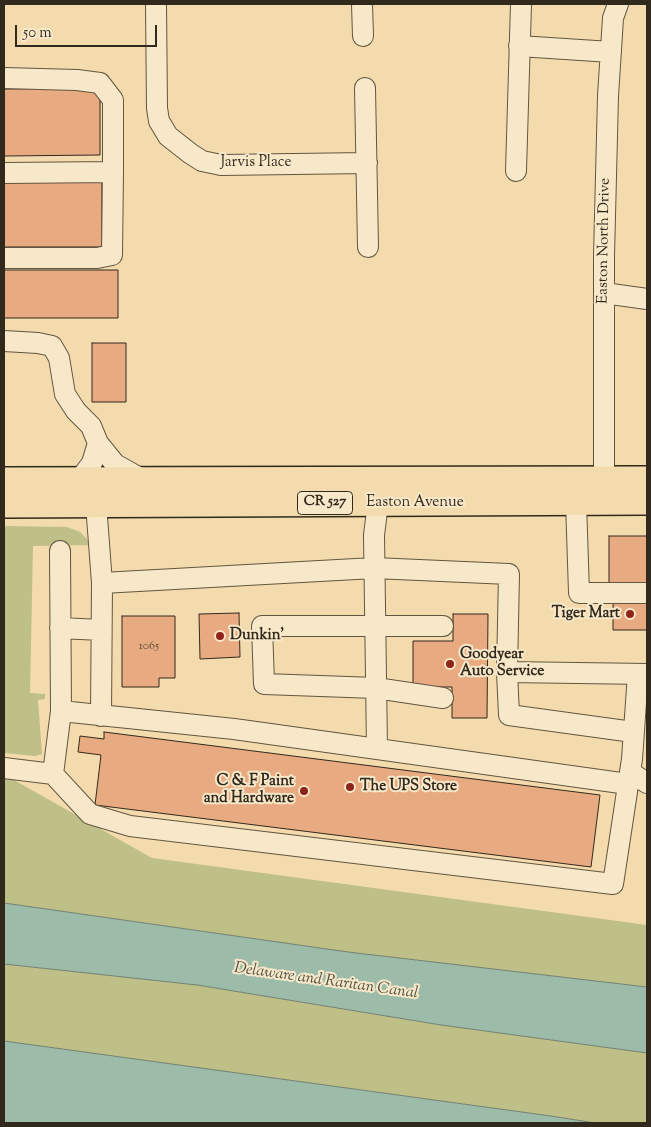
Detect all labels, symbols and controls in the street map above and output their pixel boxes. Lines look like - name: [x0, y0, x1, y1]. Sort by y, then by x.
- scale bar: [18, 15, 160, 47]
- text: 50 m: [23, 23, 52, 44]
- street label: Jarvis Place: [221, 154, 291, 172]
- street label: Easton North Drive: [595, 178, 615, 304]
- road number: CR 527: [298, 492, 352, 514]
- street label: Easton Avenue: [366, 494, 464, 512]
- place label: Tiger Mart: [552, 605, 620, 623]
- marker: Tiger Mart: [624, 608, 636, 620]
- place label: Dunkin': [230, 627, 284, 645]
- marker: Dunkin': [214, 630, 226, 642]
- house number: 1065: [139, 640, 159, 654]
- place label: Goodyear Auto Service: [460, 646, 544, 681]
- marker: Goodyear Auto Service: [444, 658, 456, 670]
- place label: C & F Paint and Hardware: [204, 773, 294, 808]
- place label: The UPS Store: [360, 778, 457, 796]
- marker: The UPS Store: [344, 781, 356, 793]
- marker: C & F Paint and Hardware: [298, 785, 310, 797]
- water label: Delaware and Raritan Canal: [233, 960, 419, 1004]

